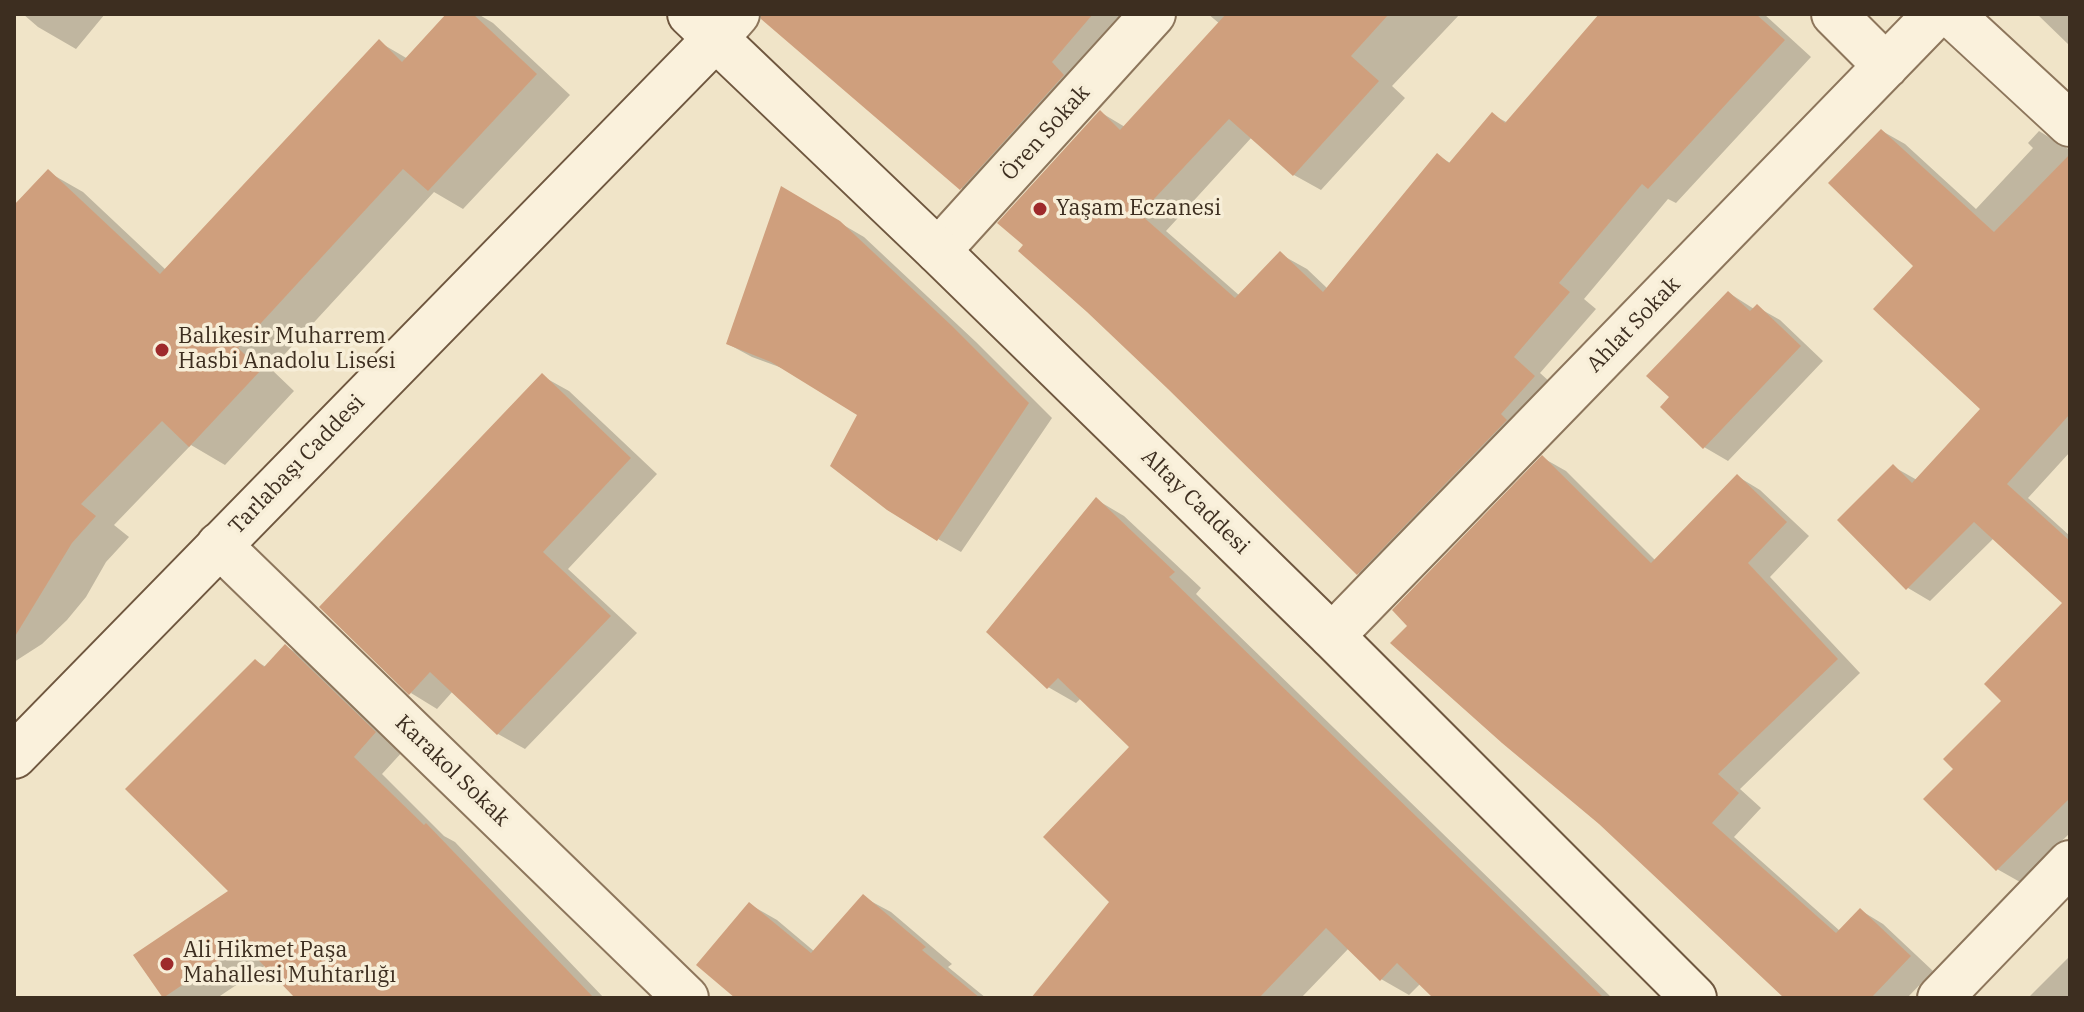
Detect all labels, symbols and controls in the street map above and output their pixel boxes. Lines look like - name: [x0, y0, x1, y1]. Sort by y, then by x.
- street label: Ören Sokak: [996, 80, 1096, 186]
- place label: Yaşam Eczanesi: [1056, 196, 1221, 222]
- marker: Yaşam Eczanesi: [1031, 200, 1049, 218]
- street label: Ahlat Sokak: [1582, 272, 1686, 378]
- place label: Balıkesir Muharrem Hasbi Anadolu Lisesi: [178, 324, 396, 376]
- marker: Balıkesir Muharrem Hasbi Anadolu Lisesi: [153, 341, 171, 359]
- street label: Tarlabaşı Caddesi: [224, 390, 370, 540]
- street label: Altay Caddesi: [1135, 444, 1255, 560]
- street label: Karakol Sokak: [389, 710, 515, 832]
- place label: Ali Hikmet Paşa Mahallesi Muhtarlığı: [183, 938, 396, 990]
- marker: Ali Hikmet Paşa Mahallesi Muhtarlığı: [158, 955, 176, 973]

